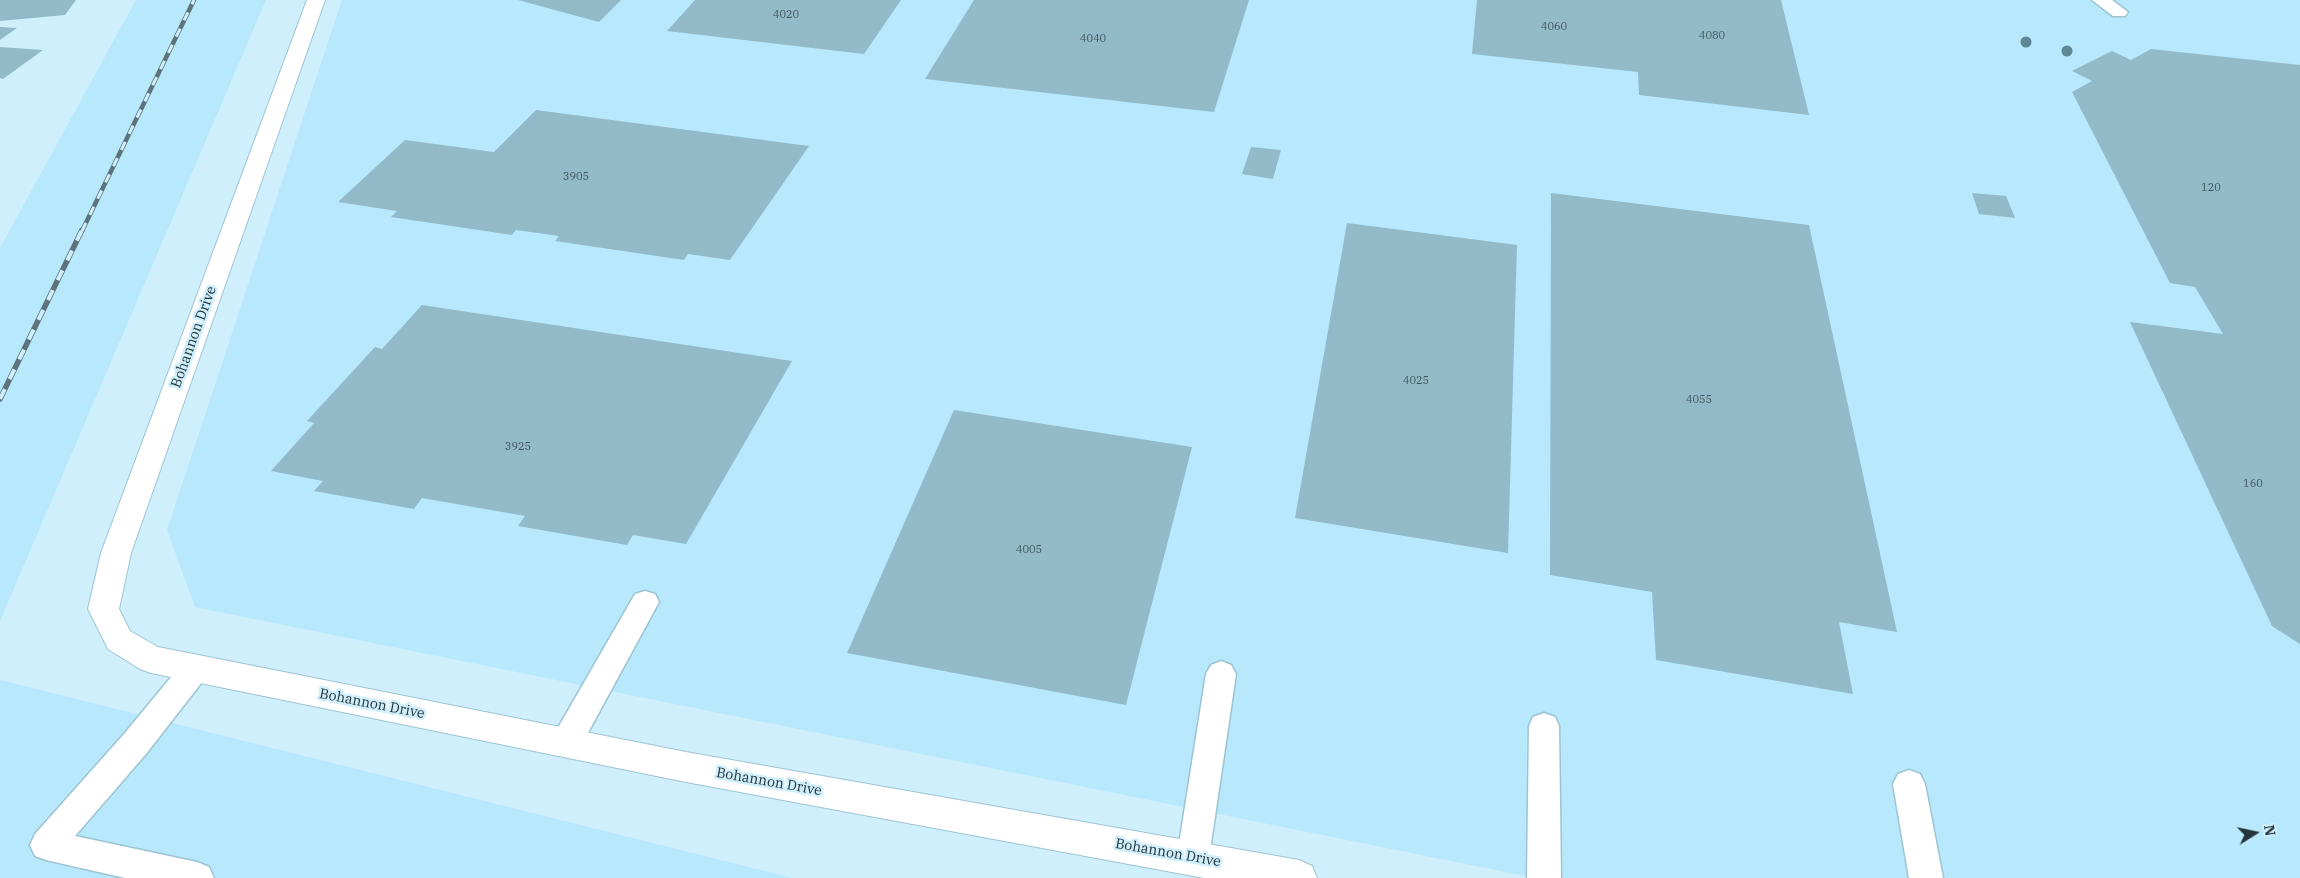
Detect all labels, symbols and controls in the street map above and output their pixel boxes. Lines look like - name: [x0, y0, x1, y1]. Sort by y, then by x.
- house number: 4020: [773, 8, 799, 22]
- house number: 4060: [1541, 20, 1567, 34]
- house number: 4080: [1699, 29, 1725, 43]
- house number: 4040: [1080, 32, 1106, 46]
- house number: 3905: [563, 170, 589, 184]
- house number: 120: [2201, 181, 2221, 195]
- street label: Bohannon Drive: [168, 284, 220, 390]
- house number: 4025: [1403, 374, 1429, 388]
- house number: 4055: [1686, 393, 1712, 407]
- house number: 3925: [505, 440, 531, 454]
- house number: 160: [2243, 477, 2263, 491]
- house number: 4005: [1016, 543, 1042, 557]
- street label: Bohannon Drive: [318, 686, 426, 722]
- street label: Bohannon Drive: [715, 764, 823, 800]
- north arrow: [2230, 808, 2280, 858]
- text: N: [2260, 823, 2280, 837]
- street label: Bohannon Drive: [1114, 835, 1222, 871]

